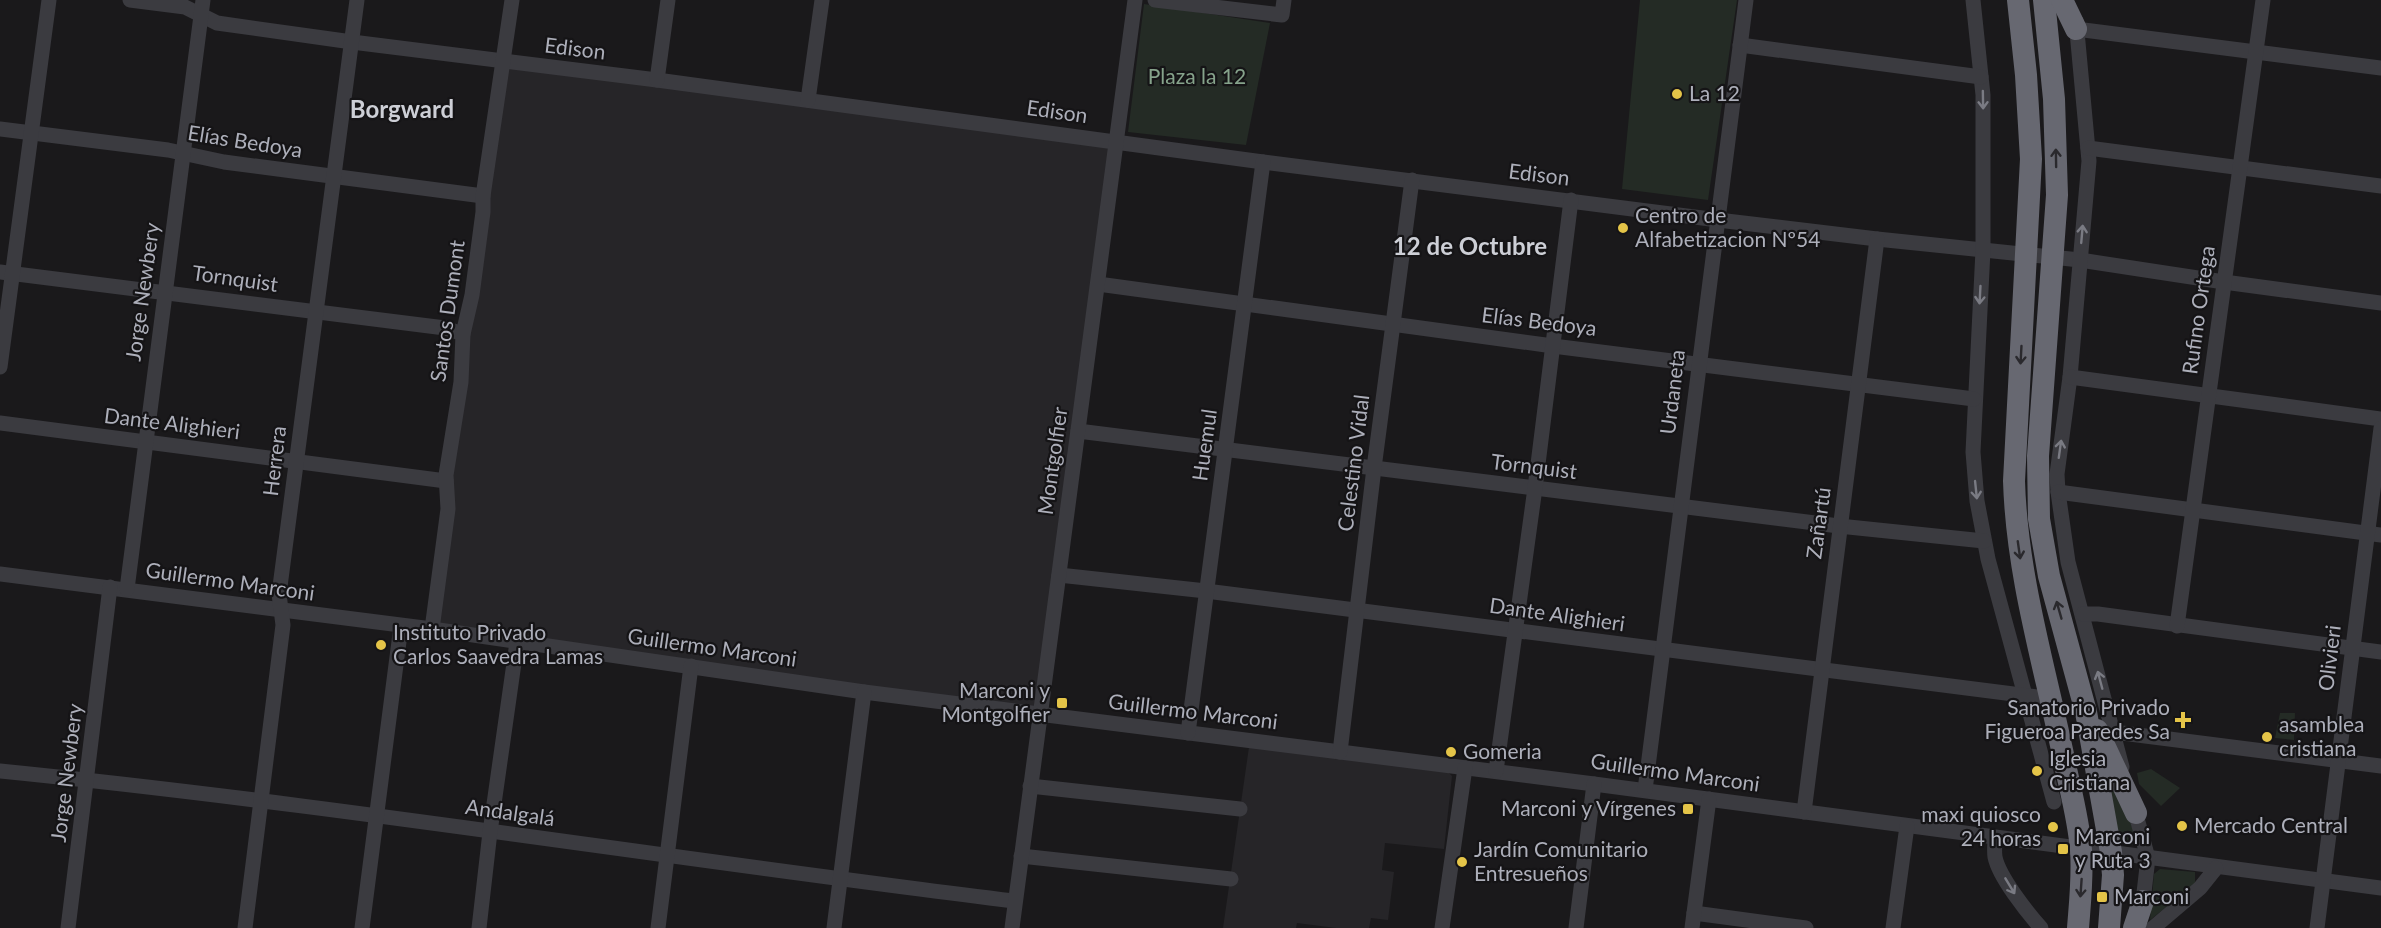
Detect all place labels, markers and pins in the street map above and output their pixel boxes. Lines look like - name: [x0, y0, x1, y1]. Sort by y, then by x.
- place label: La 12: [1689, 80, 1740, 105]
- marker: La 12: [1670, 87, 1684, 101]
- place label: Centro de Alfabetizacion Nº54: [1635, 202, 1820, 251]
- marker: Centro de Alfabetizacion Nº54: [1616, 221, 1630, 235]
- place label: Instituto Privado Carlos Saavedra Lamas: [393, 619, 603, 668]
- marker: Instituto Privado Carlos Saavedra Lamas: [374, 638, 388, 652]
- place label: Marconi y Montgolfier: [941, 677, 1050, 726]
- place label: Sanatorio Privado Figueroa Paredes Sa: [1984, 694, 2170, 743]
- marker: Marconi y Montgolfier: [1055, 696, 1069, 710]
- marker: Sanatorio Privado Figueroa Paredes Sa: [2174, 711, 2192, 729]
- place label: asamblea cristiana: [2279, 711, 2364, 760]
- marker: asamblea cristiana: [2260, 730, 2274, 744]
- place label: Gomeria: [1463, 738, 1542, 763]
- marker: Gomeria: [1444, 745, 1458, 759]
- place label: Iglesia Cristiana: [2049, 745, 2130, 794]
- marker: Iglesia Cristiana: [2030, 764, 2044, 778]
- place label: Marconi y Vírgenes: [1501, 795, 1676, 820]
- place label: maxi quiosco 24 horas: [1921, 801, 2041, 850]
- marker: Marconi y Vírgenes: [1681, 802, 1695, 816]
- place label: Mercado Central: [2194, 812, 2348, 837]
- marker: Mercado Central: [2175, 819, 2189, 833]
- marker: maxi quiosco 24 horas: [2046, 820, 2060, 834]
- place label: Marconi y Ruta 3: [2075, 823, 2151, 872]
- place label: Jardín Comunitario Entresueños: [1474, 836, 1648, 885]
- marker: Marconi y Ruta 3: [2056, 842, 2070, 856]
- marker: Jardín Comunitario Entresueños: [1455, 855, 1469, 869]
- place label: Marconi: [2114, 883, 2189, 908]
- marker: Marconi: [2095, 890, 2109, 904]

